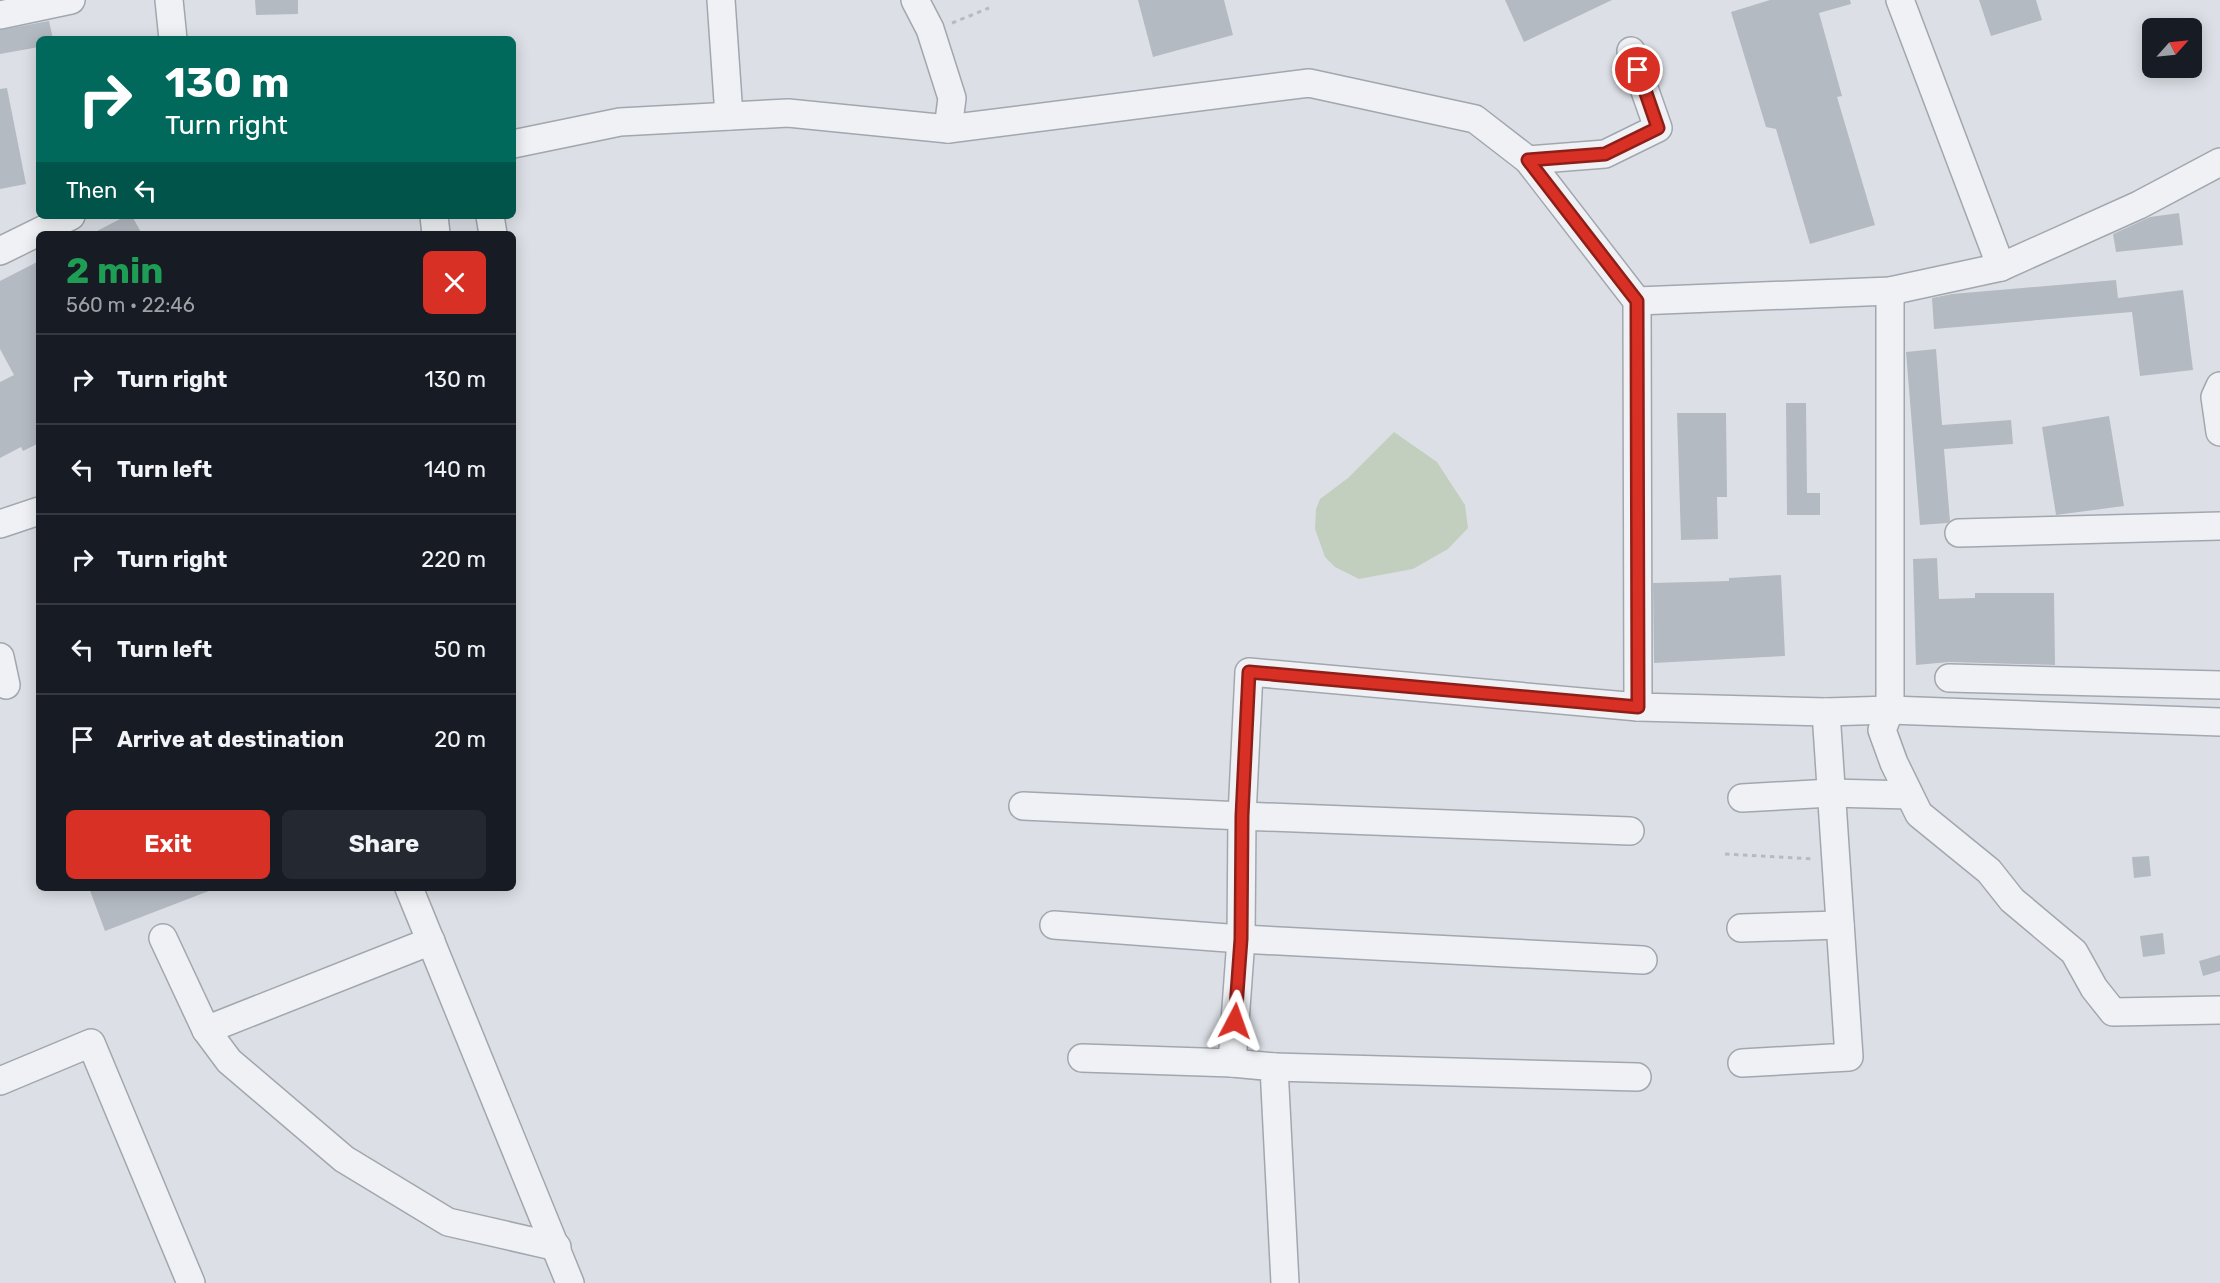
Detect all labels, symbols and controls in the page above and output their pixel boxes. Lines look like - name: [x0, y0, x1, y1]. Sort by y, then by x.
- north arrow: [2142, 18, 2202, 78]
- map controls: [2142, 18, 2202, 78]
- pin: [1612, 44, 1663, 95]
- icon: arrive: [1621, 53, 1654, 86]
- text: 130 m: [165, 58, 290, 108]
- icon: right: [66, 60, 144, 138]
- text: Turn right: [165, 109, 288, 141]
- icon: left: [129, 174, 162, 207]
- text: Then: [66, 177, 117, 204]
- text: 2 min: [66, 249, 164, 292]
- button: close: [423, 251, 486, 314]
- text: 560 m · 22:46: [66, 293, 195, 317]
- icon: right: [66, 363, 99, 396]
- text: Turn right: [117, 366, 227, 393]
- text: 130 m: [424, 366, 486, 393]
- icon: left: [66, 453, 99, 486]
- text: Turn left: [117, 456, 212, 483]
- text: 140 m: [424, 456, 486, 483]
- icon: right: [66, 543, 99, 576]
- text: Turn right: [117, 546, 227, 573]
- text: 220 m: [421, 546, 486, 573]
- icon: left: [66, 633, 99, 666]
- text: Turn left: [117, 636, 212, 663]
- text: 50 m: [434, 636, 486, 663]
- icon: arrive: [66, 723, 99, 756]
- text: Arrive at destination: [117, 726, 344, 753]
- text: 20 m: [434, 726, 486, 753]
- button: Exit: [66, 810, 270, 879]
- button: Share: [282, 810, 486, 879]
- position arrow: [1203, 989, 1267, 1053]

